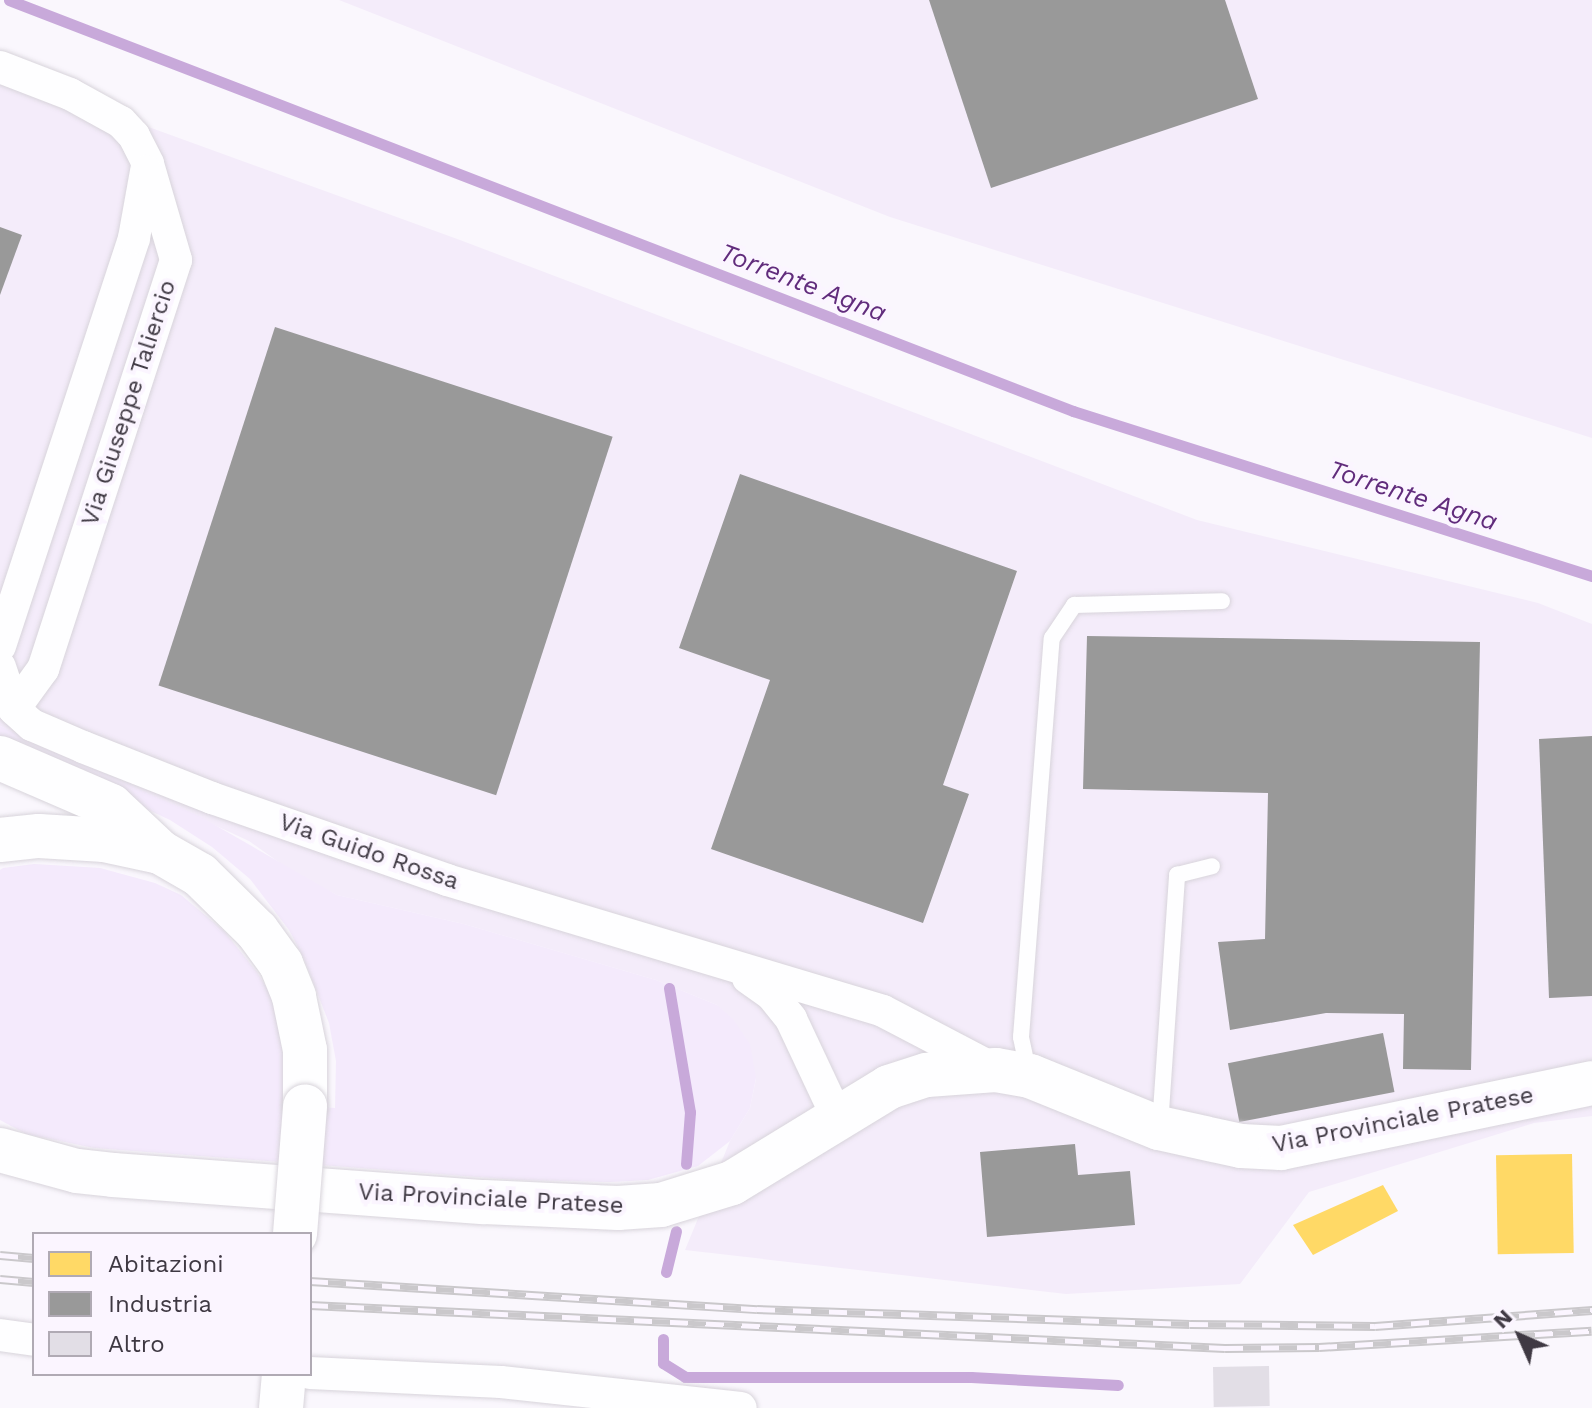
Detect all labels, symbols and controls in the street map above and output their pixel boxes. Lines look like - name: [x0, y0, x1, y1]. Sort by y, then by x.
- water label: Torrente Agna: [715, 237, 891, 329]
- street label: Via Giuseppe Taliercio: [75, 276, 183, 530]
- water label: Torrente Agna: [1324, 454, 1502, 538]
- street label: Via Guido Rossa: [275, 808, 463, 896]
- street label: Via Provinciale Pratese: [1270, 1080, 1536, 1160]
- street label: Via Provinciale Pratese: [357, 1178, 625, 1220]
- legend: [32, 1232, 312, 1376]
- text: Abitazioni: [108, 1250, 224, 1278]
- text: Industria: [108, 1290, 212, 1318]
- north arrow: [1480, 1296, 1560, 1376]
- text: N: [1488, 1304, 1517, 1333]
- text: Altro: [108, 1330, 165, 1358]

